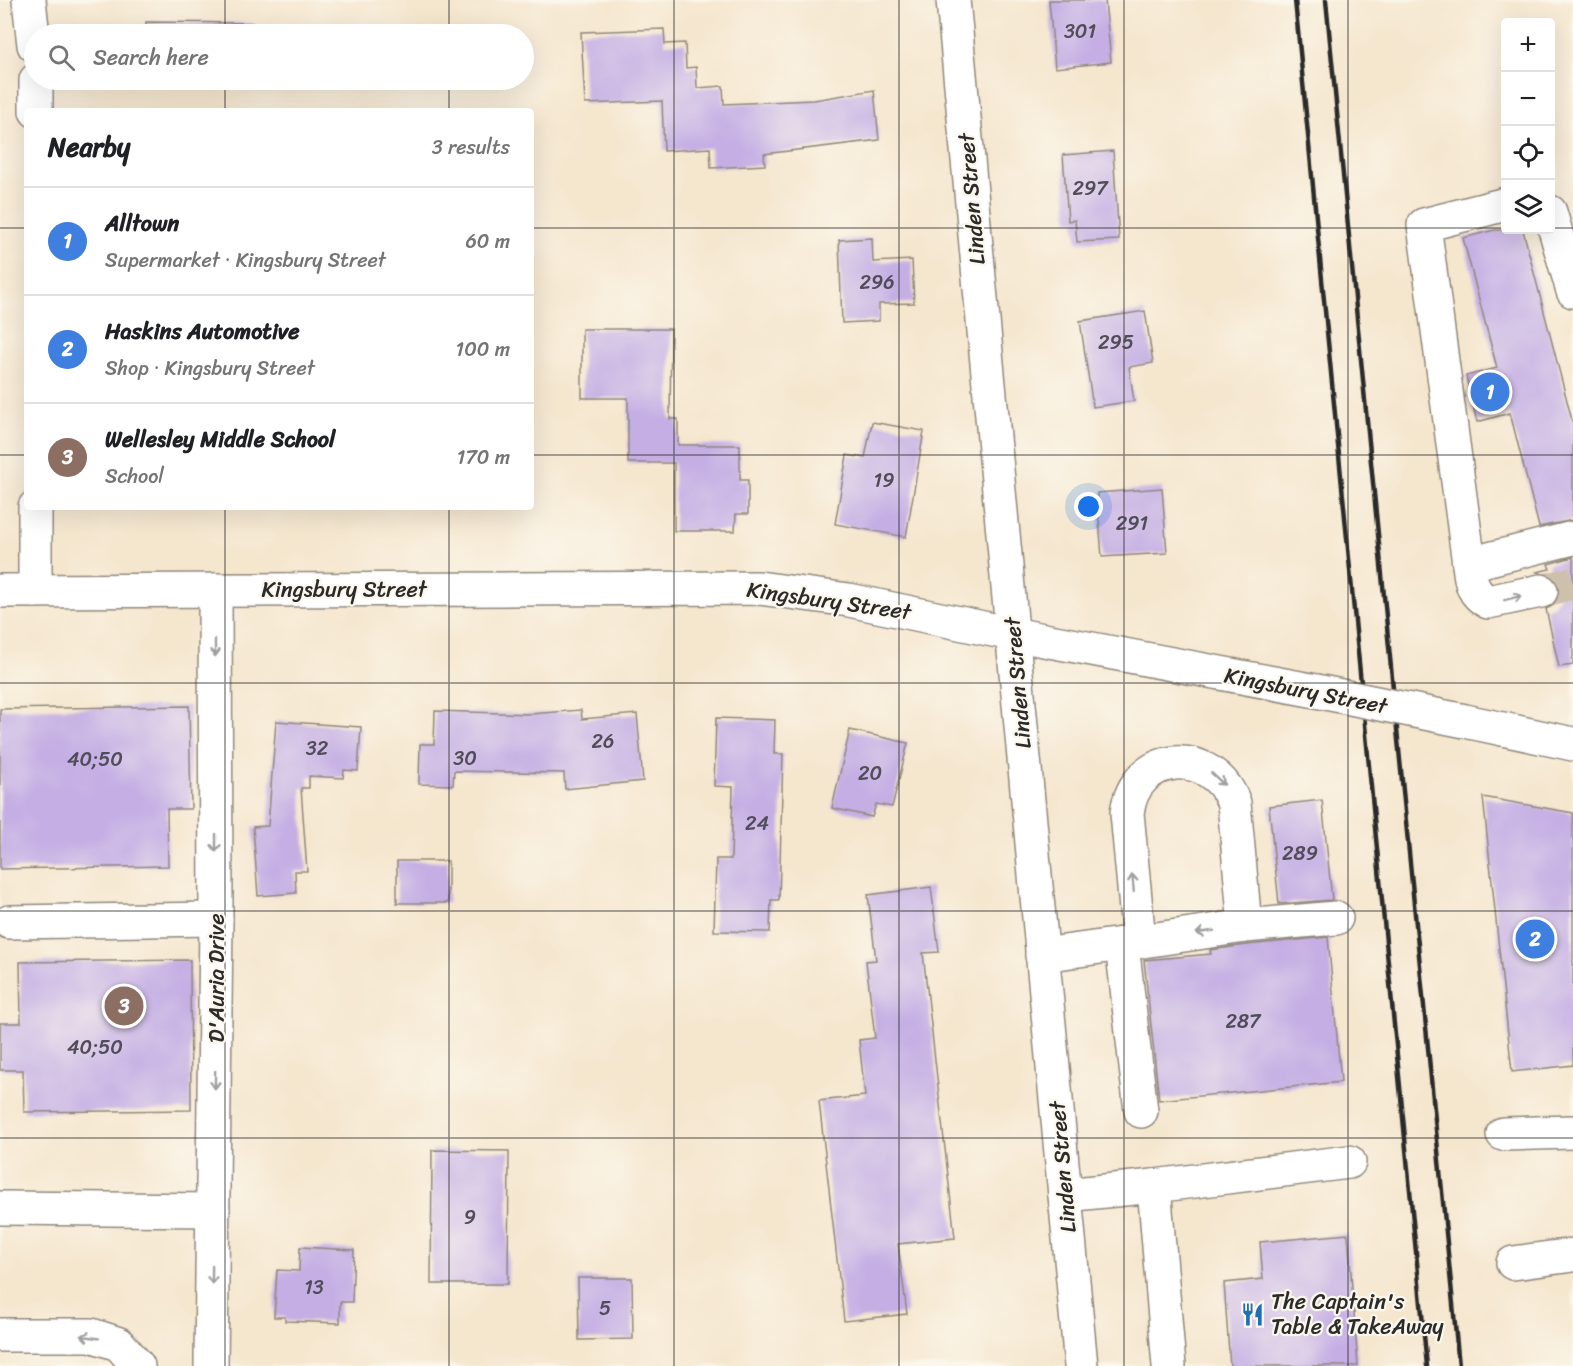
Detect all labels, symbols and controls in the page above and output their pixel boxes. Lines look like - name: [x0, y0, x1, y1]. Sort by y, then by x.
- house number: 301: [1064, 14, 1096, 49]
- map controls: [1501, 18, 1555, 234]
- button: +: [1501, 18, 1555, 72]
- search box: [24, 24, 534, 90]
- text: Search here: [93, 38, 209, 77]
- icon: search: [45, 41, 78, 74]
- button: −: [1501, 72, 1555, 126]
- text: Nearby: [48, 124, 130, 170]
- button: locate: [1501, 126, 1555, 180]
- text: 3 results: [432, 130, 510, 165]
- street label: Linden Street: [946, 130, 997, 266]
- house number: 297: [1072, 171, 1109, 206]
- button: layers: [1501, 180, 1555, 234]
- text: Alltown: [105, 204, 179, 243]
- text: 1: [63, 224, 72, 259]
- text: 60 m: [465, 224, 510, 259]
- text: Supermarket · Kingsbury Street: [105, 243, 386, 278]
- house number: 296: [859, 265, 895, 300]
- text: Haskins Automotive: [105, 312, 300, 351]
- house number: 295: [1098, 325, 1134, 360]
- text: 2: [62, 332, 73, 367]
- text: 100 m: [456, 332, 510, 367]
- text: Shop · Kingsbury Street: [105, 351, 315, 386]
- pin: 1: [1470, 370, 1510, 414]
- text: Wellesley Middle School: [105, 420, 335, 459]
- text: 3: [62, 440, 73, 475]
- text: 170 m: [457, 440, 510, 475]
- text: School: [105, 459, 164, 494]
- house number: 19: [874, 463, 894, 498]
- your location: [1074, 492, 1103, 521]
- house number: 291: [1116, 506, 1148, 541]
- street label: Kingsbury Street: [261, 570, 428, 609]
- street label: Kingsbury Street: [744, 570, 915, 631]
- one-way arrow: [1503, 592, 1522, 604]
- street label: Linden Street: [992, 614, 1043, 750]
- one-way arrow: [209, 638, 221, 658]
- street label: Kingsbury Street: [1221, 656, 1392, 726]
- house number: 26: [592, 724, 614, 759]
- house number: 32: [306, 731, 329, 766]
- house number: 30: [453, 741, 477, 776]
- house number: 40;50: [67, 742, 123, 777]
- house number: 20: [858, 756, 882, 791]
- one-way arrow: [1210, 772, 1225, 786]
- house number: 24: [745, 806, 769, 841]
- one-way arrow: [210, 833, 222, 853]
- house number: 289: [1282, 836, 1318, 871]
- one-way arrow: [1127, 874, 1138, 894]
- street label: D'Auria Drive: [197, 913, 236, 1043]
- pin: 2: [1516, 916, 1555, 962]
- one-way arrow: [1195, 927, 1215, 938]
- pin: 3: [104, 984, 144, 1028]
- house number: 287: [1225, 1004, 1262, 1039]
- house number: 40;50: [67, 1030, 123, 1065]
- one-way arrow: [209, 1070, 221, 1090]
- street label: Linden Street: [1037, 1098, 1088, 1234]
- house number: 9: [464, 1200, 476, 1235]
- one-way arrow: [207, 1265, 218, 1285]
- house number: 13: [304, 1270, 324, 1305]
- place label: The Captain's Table & TakeAway: [1271, 1282, 1444, 1346]
- house number: 5: [599, 1291, 611, 1326]
- restaurant icon: The Captain's Table & TakeAway: [1240, 1301, 1266, 1327]
- one-way arrow: [81, 1331, 101, 1342]

